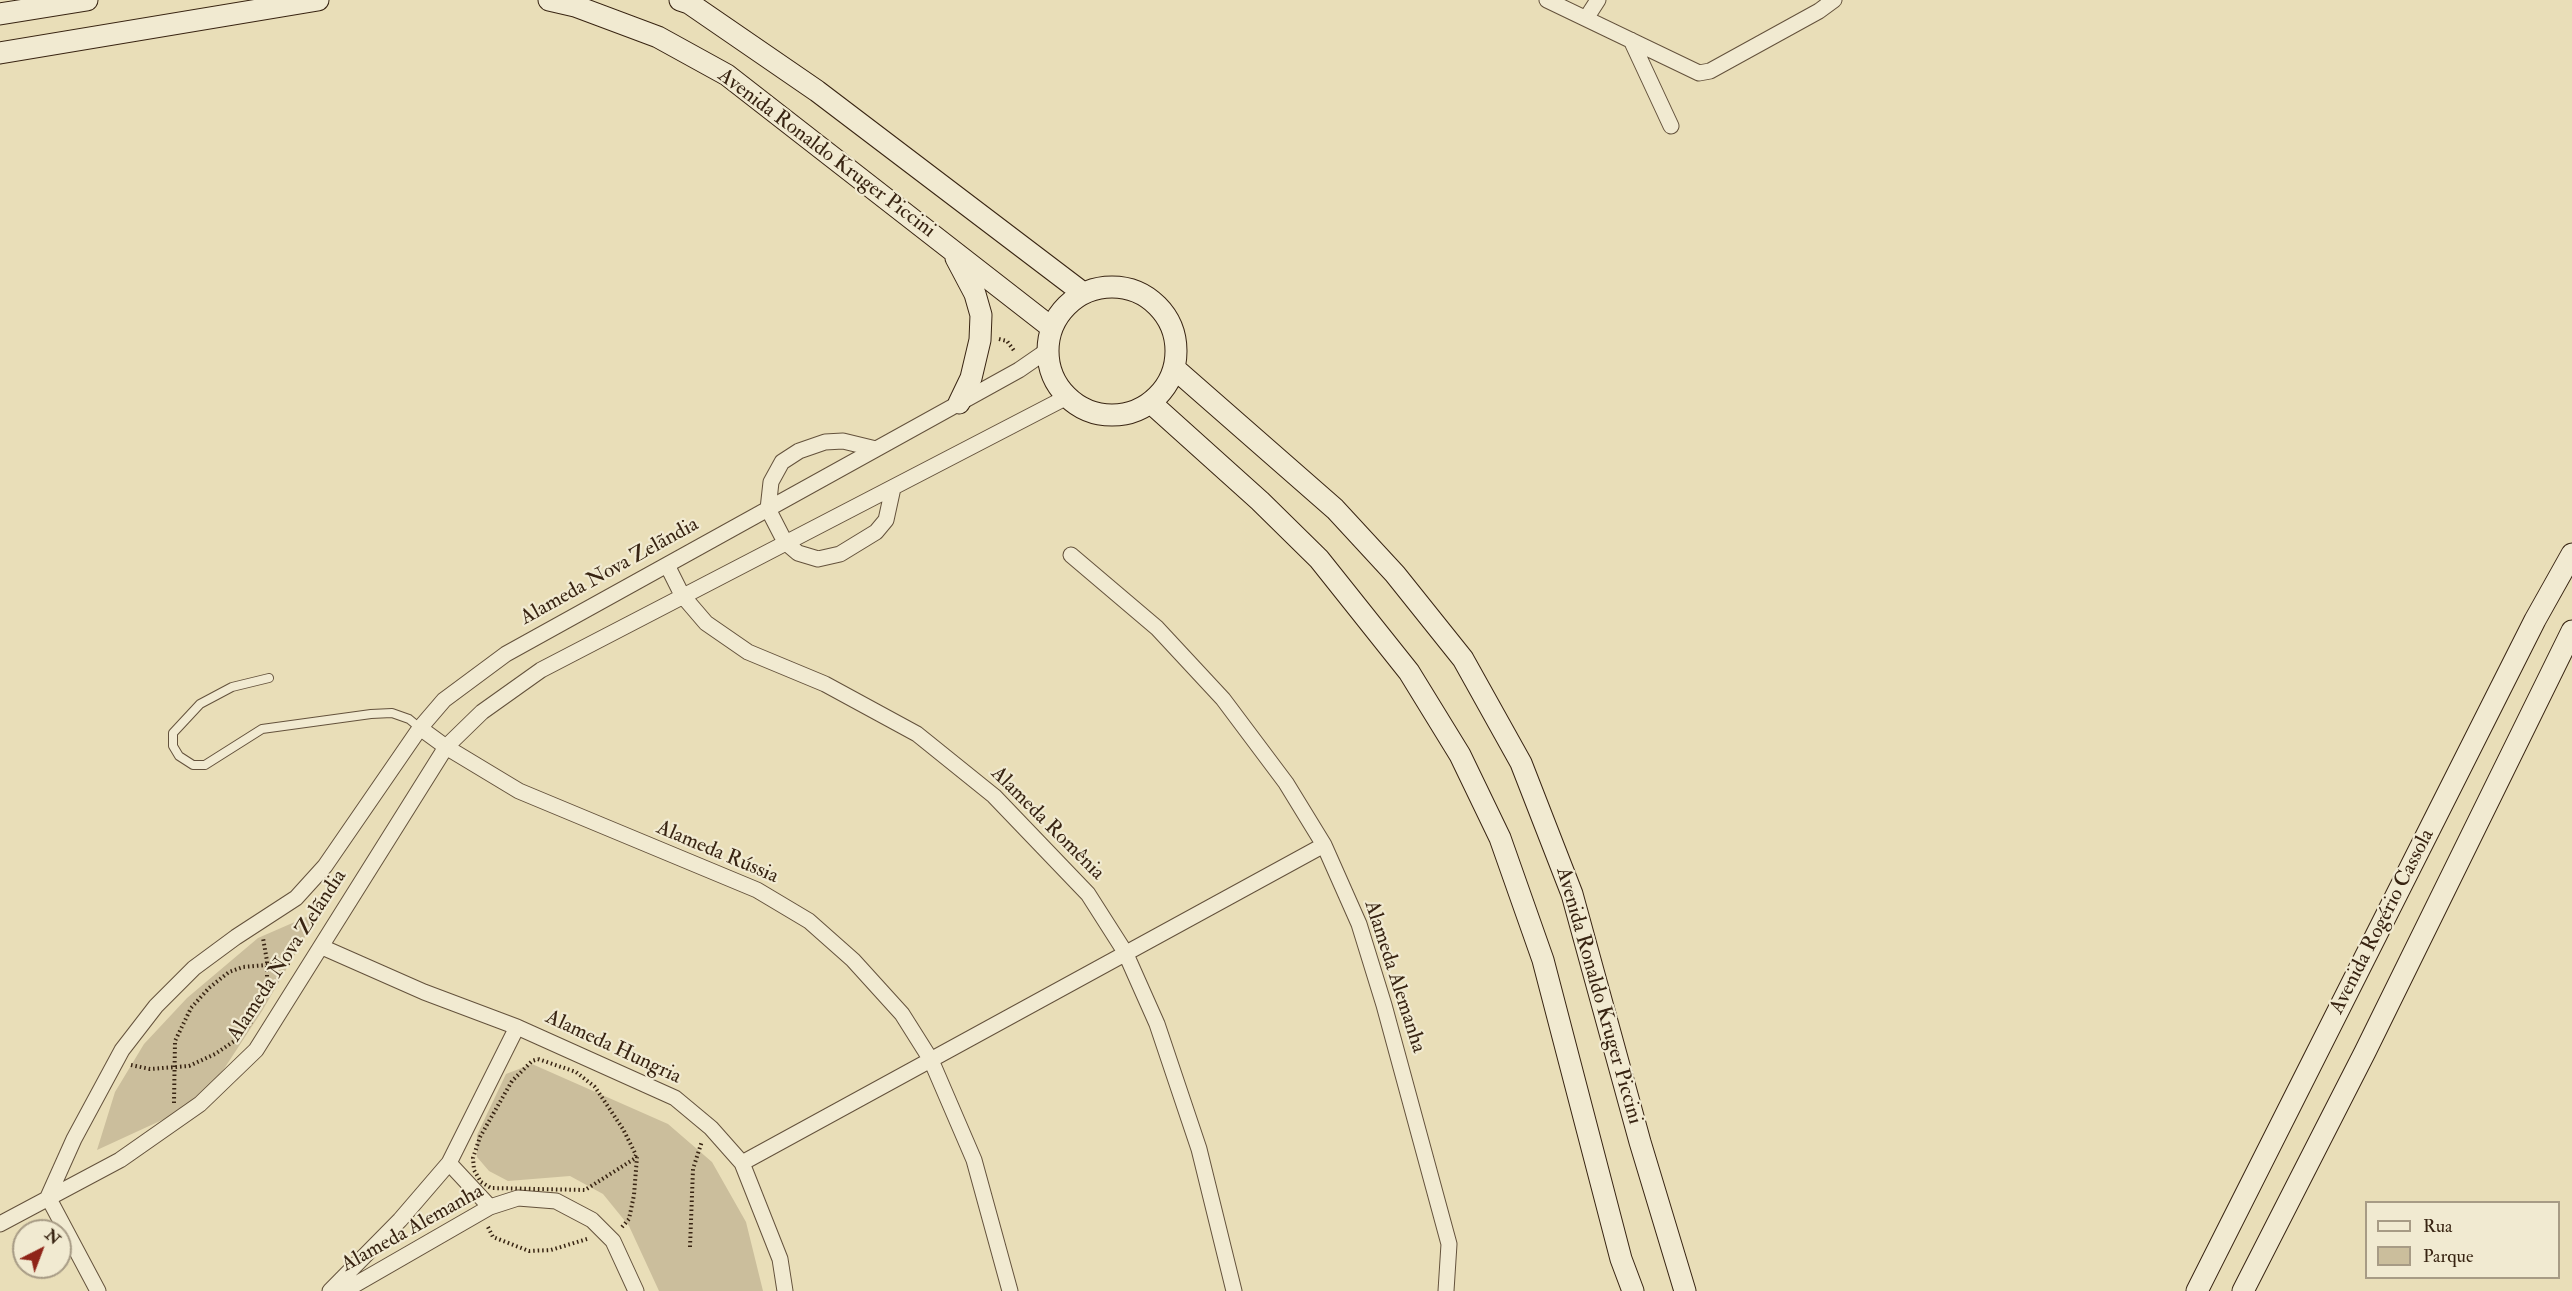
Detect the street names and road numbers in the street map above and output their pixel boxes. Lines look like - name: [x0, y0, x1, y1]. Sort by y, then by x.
- street label: Avenida Ronaldo Kruger Piccini: [712, 64, 940, 244]
- street label: Alameda Nova Zelãndia: [516, 513, 704, 631]
- street label: Alameda Romênia: [985, 762, 1109, 886]
- street label: Alameda Rússia: [652, 816, 782, 890]
- street label: Avenida Rogério Cassola: [2325, 825, 2441, 1019]
- street label: Alameda Nova Zelãndia: [223, 865, 353, 1047]
- street label: Avenida Ronaldo Kruger Piccini: [1549, 865, 1647, 1127]
- street label: Alameda Alemanha: [1358, 898, 1430, 1056]
- street label: Alameda Hungria: [541, 1006, 685, 1090]
- street label: Alameda Alemanha: [338, 1180, 488, 1278]

